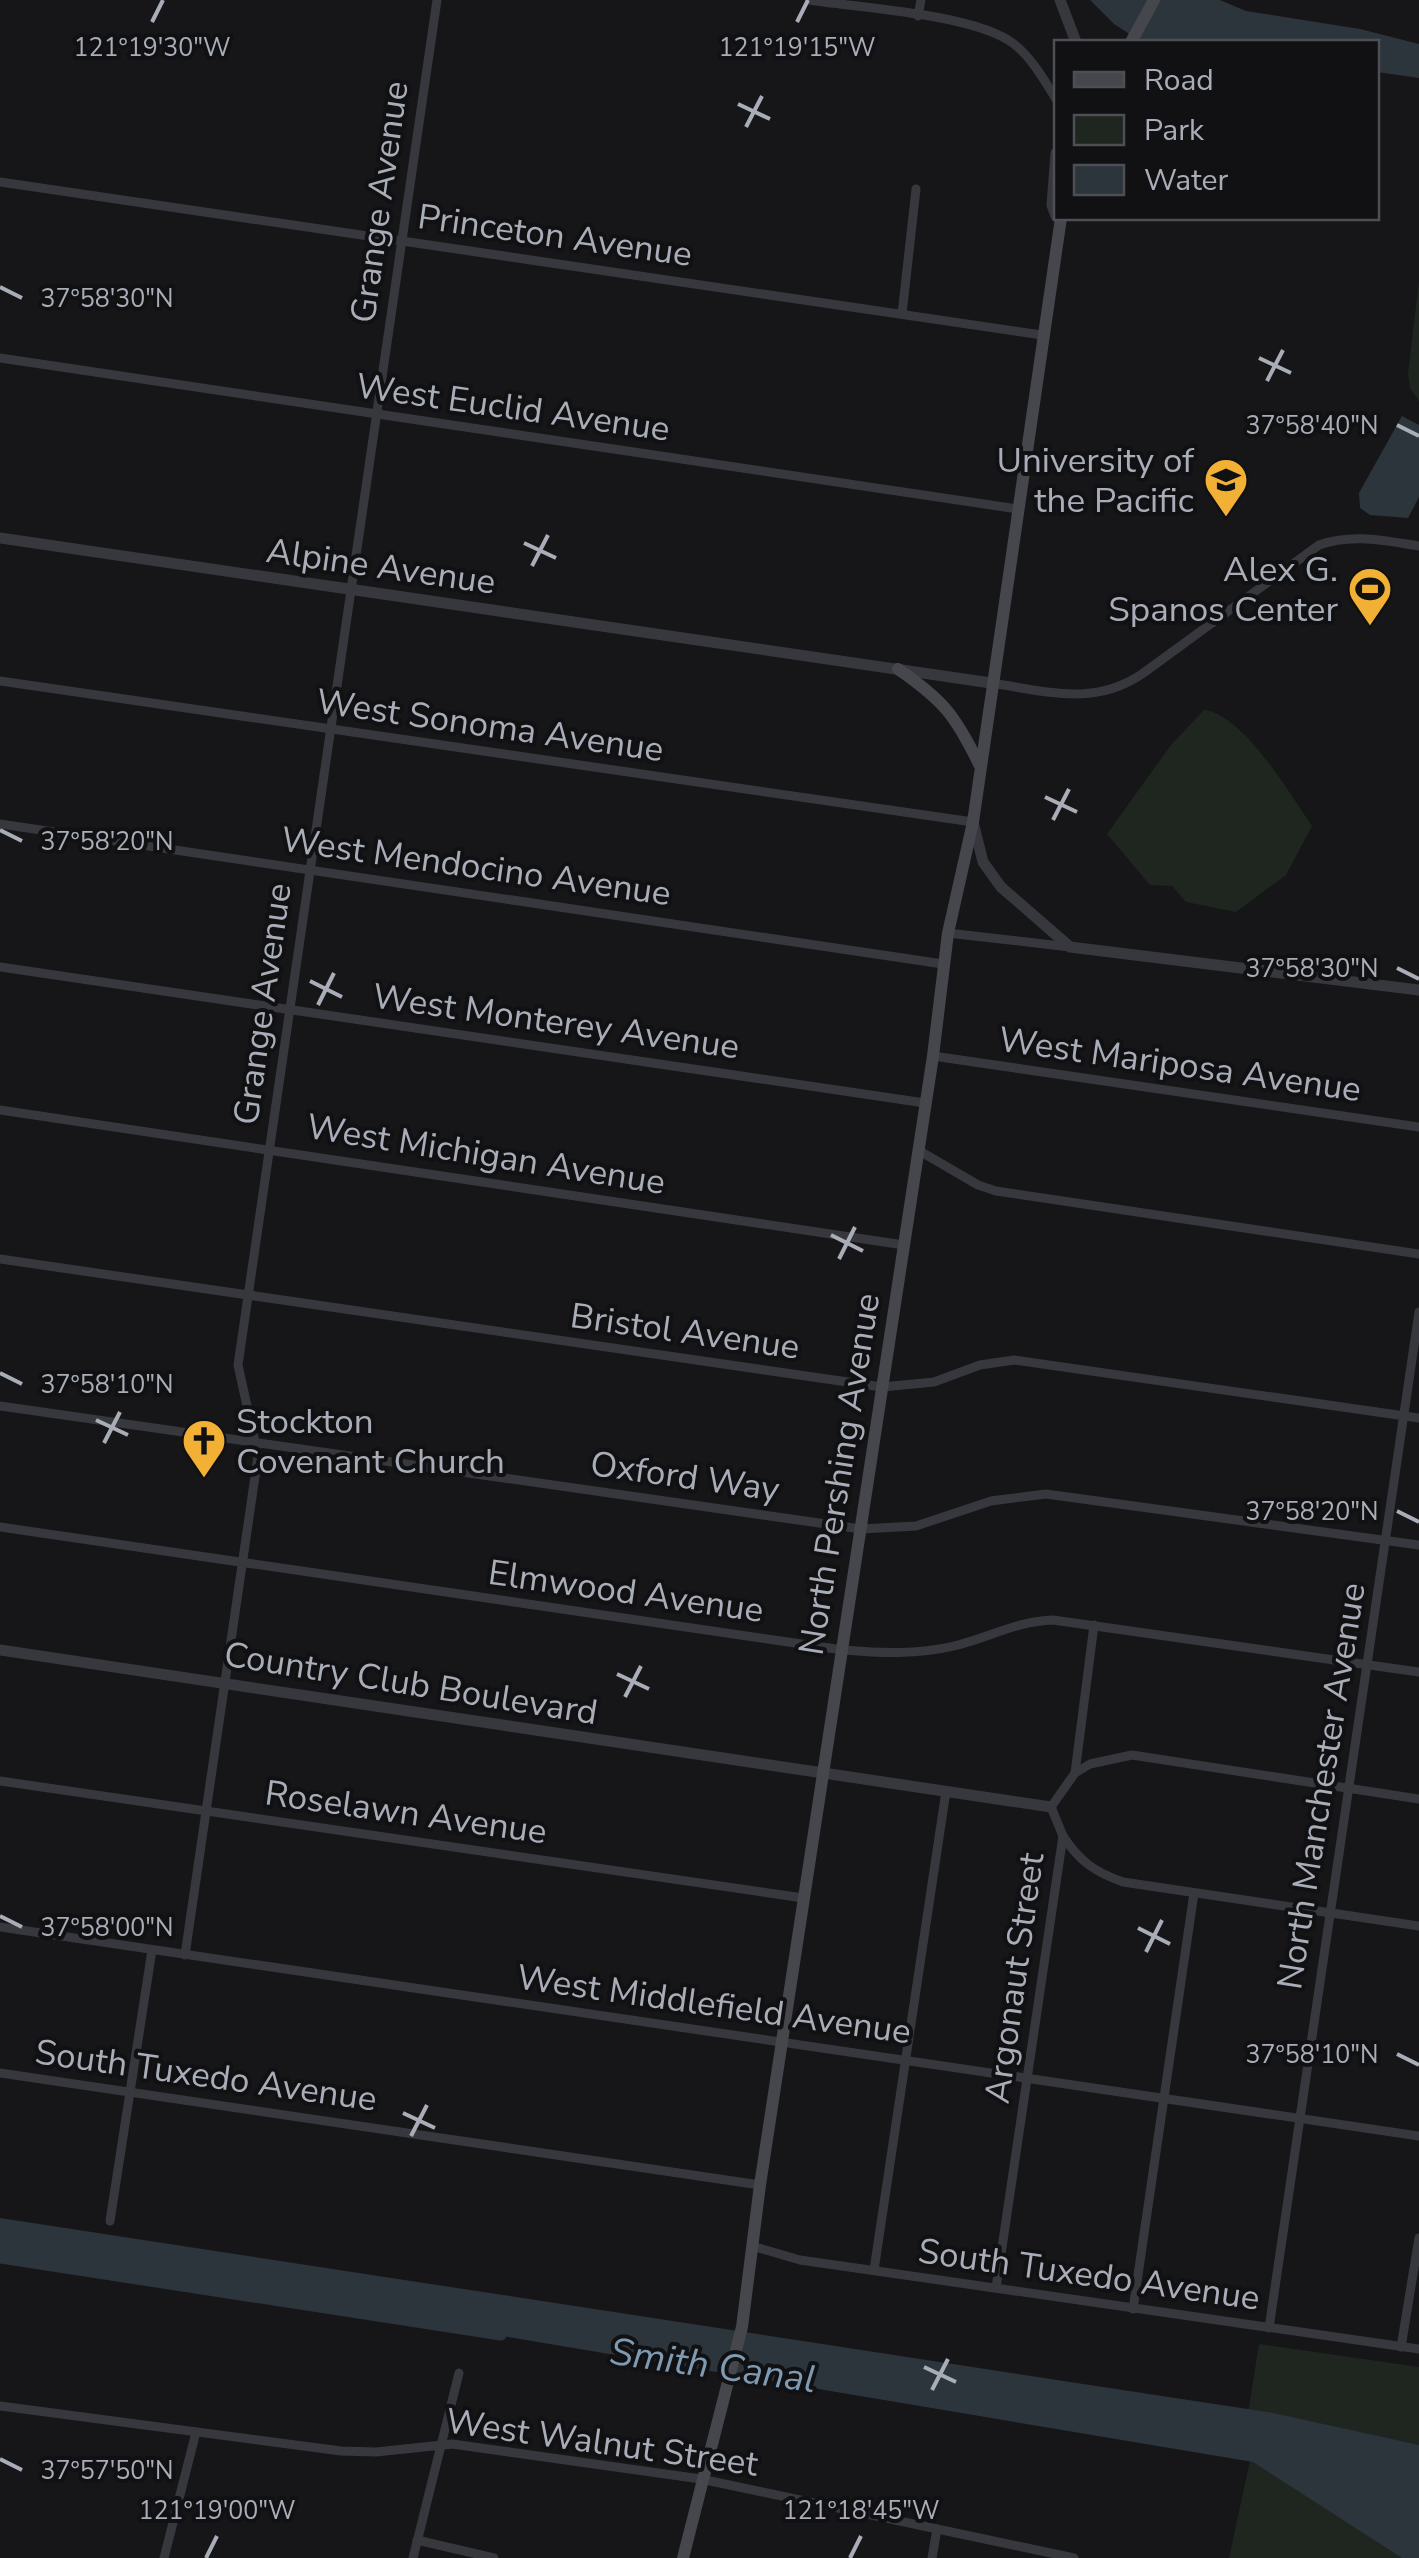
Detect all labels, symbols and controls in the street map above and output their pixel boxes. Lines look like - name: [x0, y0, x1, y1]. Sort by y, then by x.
- text: 121°19'30"W: [73, 31, 231, 65]
- text: 121°19'15"W: [718, 31, 876, 65]
- legend: [1054, 40, 1379, 220]
- text: Road: [1144, 60, 1214, 101]
- street label: Grange Avenue: [339, 78, 420, 326]
- text: Park: [1144, 110, 1205, 151]
- text: Water: [1144, 160, 1229, 201]
- street label: Princeton Avenue: [415, 193, 695, 278]
- text: 37°58'30"N: [40, 282, 174, 316]
- street label: West Euclid Avenue: [353, 362, 673, 453]
- text: 37°58'40"N: [1245, 409, 1379, 443]
- place label: University of the Pacific: [996, 437, 1195, 524]
- school or university icon: University of the Pacific: [1203, 457, 1249, 518]
- street label: Alpine Avenue: [263, 527, 499, 606]
- place label: Alex G. Spanos Center: [1108, 546, 1338, 633]
- sports icon: Alex G. Spanos Center: [1347, 566, 1393, 627]
- street label: West Sonoma Avenue: [313, 678, 666, 773]
- street label: West Mendocino Avenue: [278, 816, 674, 917]
- text: 37°58'20"N: [40, 825, 174, 859]
- street label: Grange Avenue: [222, 880, 303, 1128]
- text: 37°58'30"N: [1245, 952, 1379, 986]
- street label: West Monterey Avenue: [370, 972, 742, 1070]
- street label: West Mariposa Avenue: [996, 1016, 1364, 1113]
- street label: West Michigan Avenue: [303, 1103, 669, 1206]
- street label: North Pershing Avenue: [788, 1290, 891, 1658]
- street label: Bristol Avenue: [567, 1292, 803, 1371]
- text: 37°58'10"N: [40, 1368, 174, 1402]
- place label: Stockton Covenant Church: [236, 1398, 505, 1485]
- church icon: Stockton Covenant Church: [181, 1418, 227, 1479]
- street label: Oxford Way: [587, 1440, 783, 1513]
- text: 37°58'20"N: [1245, 1495, 1379, 1529]
- street label: Elmwood Avenue: [485, 1549, 766, 1634]
- street label: North Manchester Avenue: [1266, 1579, 1377, 1993]
- street label: Country Club Boulevard: [221, 1631, 601, 1736]
- street label: Roselawn Avenue: [262, 1769, 550, 1856]
- street label: Argonaut Street: [974, 1849, 1055, 2106]
- text: 37°58'00"N: [40, 1911, 174, 1945]
- street label: West Middlefield Avenue: [514, 1954, 914, 2055]
- street label: South Tuxedo Avenue: [32, 2028, 380, 2123]
- text: 37°58'10"N: [1245, 2038, 1379, 2072]
- street label: South Tuxedo Avenue: [915, 2227, 1263, 2322]
- water label: Smith Canal: [607, 2326, 819, 2405]
- street label: West Walnut Street: [443, 2397, 762, 2488]
- text: 37°57'50"N: [40, 2454, 174, 2488]
- text: 121°19'00"W: [138, 2494, 296, 2528]
- text: 121°18'45"W: [782, 2494, 940, 2528]

